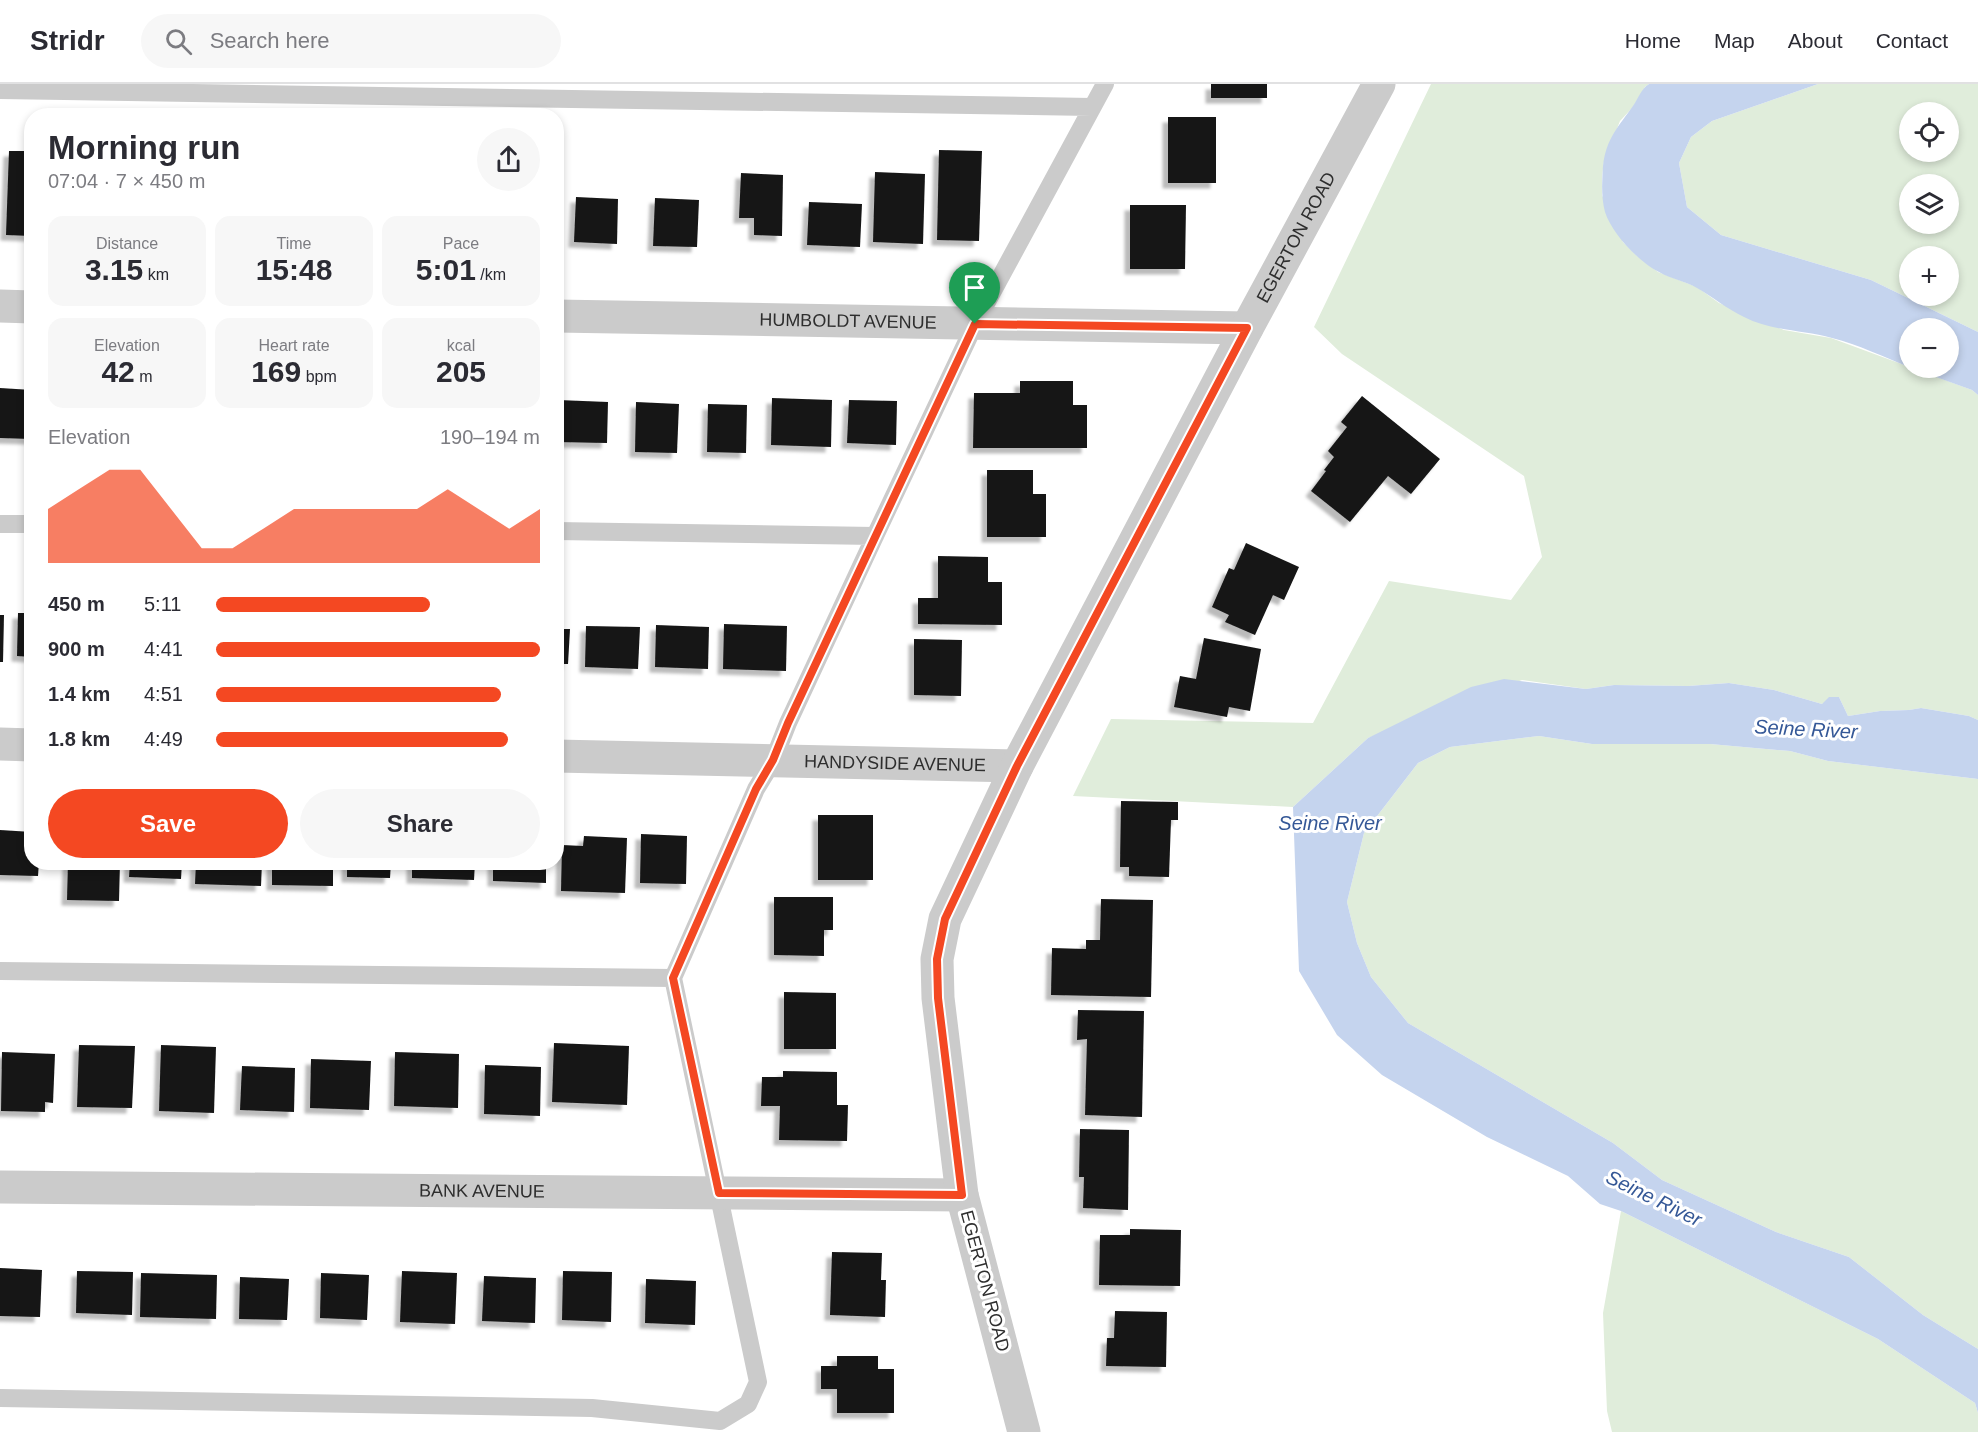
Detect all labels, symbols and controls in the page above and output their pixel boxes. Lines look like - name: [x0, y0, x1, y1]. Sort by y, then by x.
- search box: [141, 14, 561, 68]
- text: Stridr: [30, 25, 105, 56]
- icon: search: [162, 25, 195, 58]
- text: Search here: [210, 28, 330, 53]
- text: Home: [1625, 29, 1681, 52]
- text: Map: [1714, 29, 1755, 52]
- text: About: [1788, 29, 1843, 52]
- text: Contact: [1876, 29, 1948, 52]
- map controls: [1899, 102, 1959, 378]
- button: locate: [1899, 102, 1959, 162]
- button: share: [477, 128, 540, 191]
- text: Morning run: [48, 129, 240, 166]
- street label: EGERTON ROAD: [1253, 169, 1339, 306]
- text: 07:04 · 7 × 450 m: [48, 170, 205, 192]
- button: layers: [1899, 174, 1959, 234]
- text: Distance: [96, 235, 158, 252]
- text: Time: [277, 235, 311, 252]
- text: Pace: [443, 235, 479, 252]
- button: +: [1899, 246, 1959, 306]
- text: 3.15: [85, 253, 143, 286]
- text: 15:48: [256, 253, 332, 286]
- text: 5:01: [416, 253, 476, 286]
- pin: [949, 262, 1000, 324]
- text: km: [143, 266, 169, 283]
- text: /km: [476, 266, 506, 283]
- icon: arrive: [958, 271, 991, 304]
- street label: HUMBOLDT AVENUE: [759, 310, 937, 333]
- button: −: [1899, 318, 1959, 378]
- text: Elevation: [94, 337, 160, 354]
- text: Heart rate: [258, 337, 330, 354]
- text: kcal: [447, 337, 475, 354]
- text: 42: [101, 355, 135, 388]
- text: 169: [251, 355, 301, 388]
- text: 205: [436, 355, 486, 388]
- text: m: [135, 368, 153, 385]
- text: bpm: [301, 368, 337, 385]
- text: Elevation: [48, 426, 130, 448]
- text: 190–194 m: [440, 426, 540, 448]
- text: 450 m: [48, 593, 105, 615]
- text: 5:11: [144, 593, 181, 615]
- text: 900 m: [48, 638, 105, 660]
- text: 4:41: [144, 638, 183, 660]
- text: 1.4 km: [48, 683, 110, 705]
- text: 4:51: [144, 683, 183, 705]
- water label: Seine River: [1754, 715, 1860, 743]
- text: 1.8 km: [48, 728, 110, 750]
- text: 4:49: [144, 728, 183, 750]
- street label: HANDYSIDE AVENUE: [804, 751, 986, 775]
- button: Save: [48, 789, 288, 858]
- button: Share: [300, 789, 540, 858]
- water label: Seine River: [1278, 812, 1383, 834]
- water label: Seine River: [1603, 1165, 1706, 1231]
- street label: BANK AVENUE: [419, 1180, 545, 1202]
- street label: EGERTON ROAD: [957, 1208, 1013, 1354]

